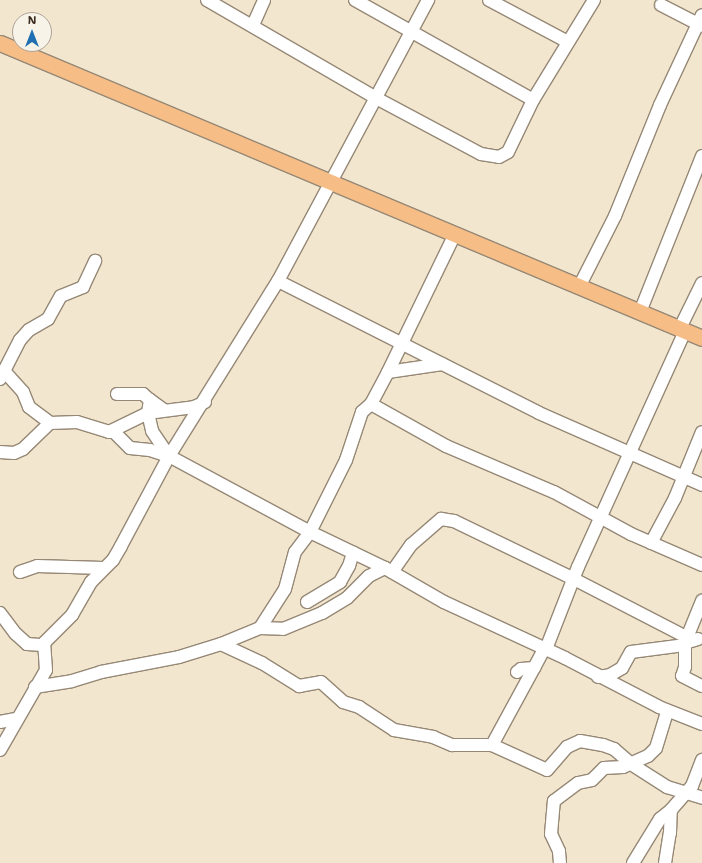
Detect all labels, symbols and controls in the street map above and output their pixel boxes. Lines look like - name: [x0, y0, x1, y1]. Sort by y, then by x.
- north arrow: [12, 12, 52, 52]
- text: N: [28, 13, 36, 28]

